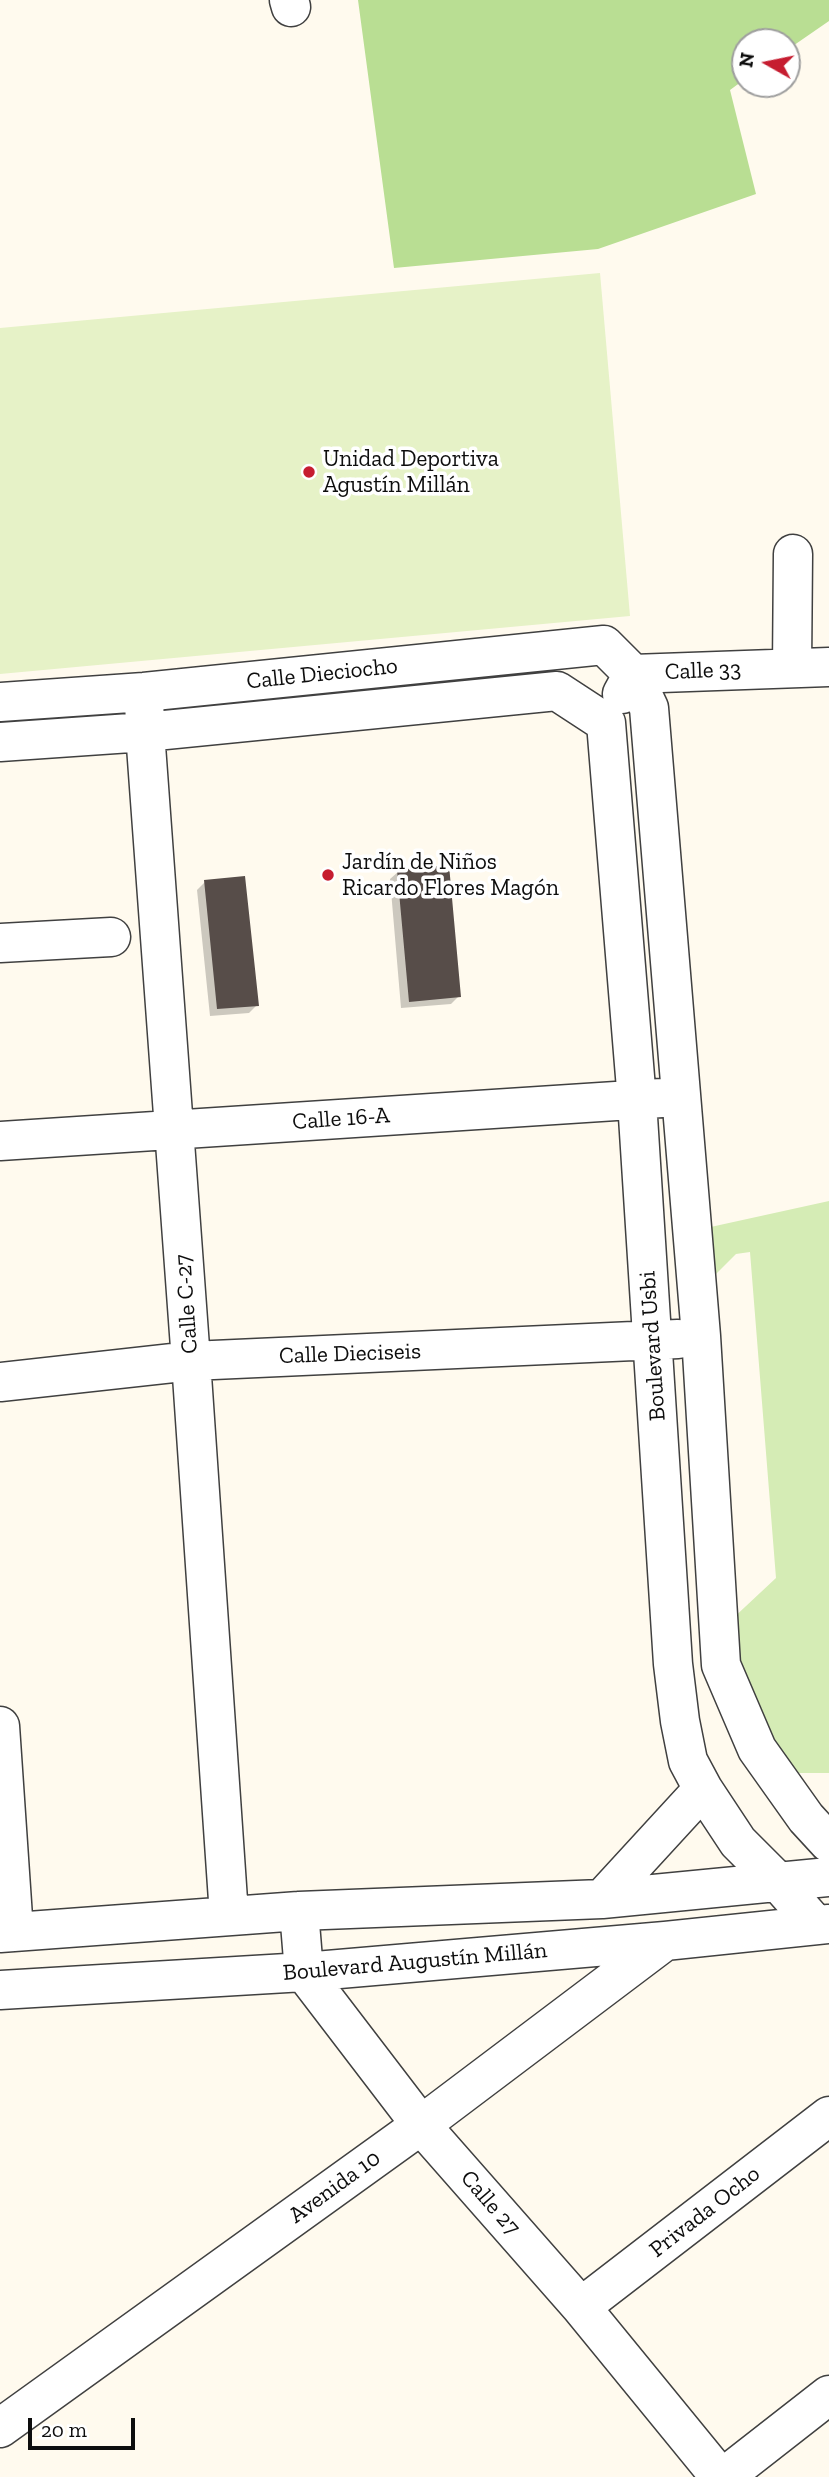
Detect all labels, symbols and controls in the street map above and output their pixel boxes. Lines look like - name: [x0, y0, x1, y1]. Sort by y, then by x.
- north arrow: [731, 28, 801, 98]
- text: N: [734, 51, 759, 69]
- place label: Unidad Deportiva Agustín Millán: [323, 445, 499, 499]
- marker: Unidad Deportiva Agustín Millán: [301, 464, 317, 480]
- street label: Calle Dieciocho: [245, 652, 399, 696]
- street label: Calle 33: [664, 656, 742, 686]
- place label: Jardín de Niños Ricardo Flores Magón: [342, 848, 559, 902]
- marker: Jardín de Niños Ricardo Flores Magón: [320, 867, 336, 883]
- street label: Calle 16-A: [291, 1102, 391, 1136]
- street label: Calle C-27: [170, 1253, 204, 1355]
- street label: Boulevard Usbi: [634, 1270, 672, 1422]
- street label: Calle Dieciseis: [278, 1338, 422, 1370]
- street label: Boulevard Augustín Millán: [282, 1937, 548, 1987]
- street label: Avenida 10: [284, 2144, 386, 2230]
- street label: Privada Ocho: [644, 2160, 766, 2264]
- street label: Calle 27: [454, 2165, 526, 2241]
- scale bar: [32, 2404, 138, 2448]
- text: 20 m: [41, 2417, 87, 2442]

